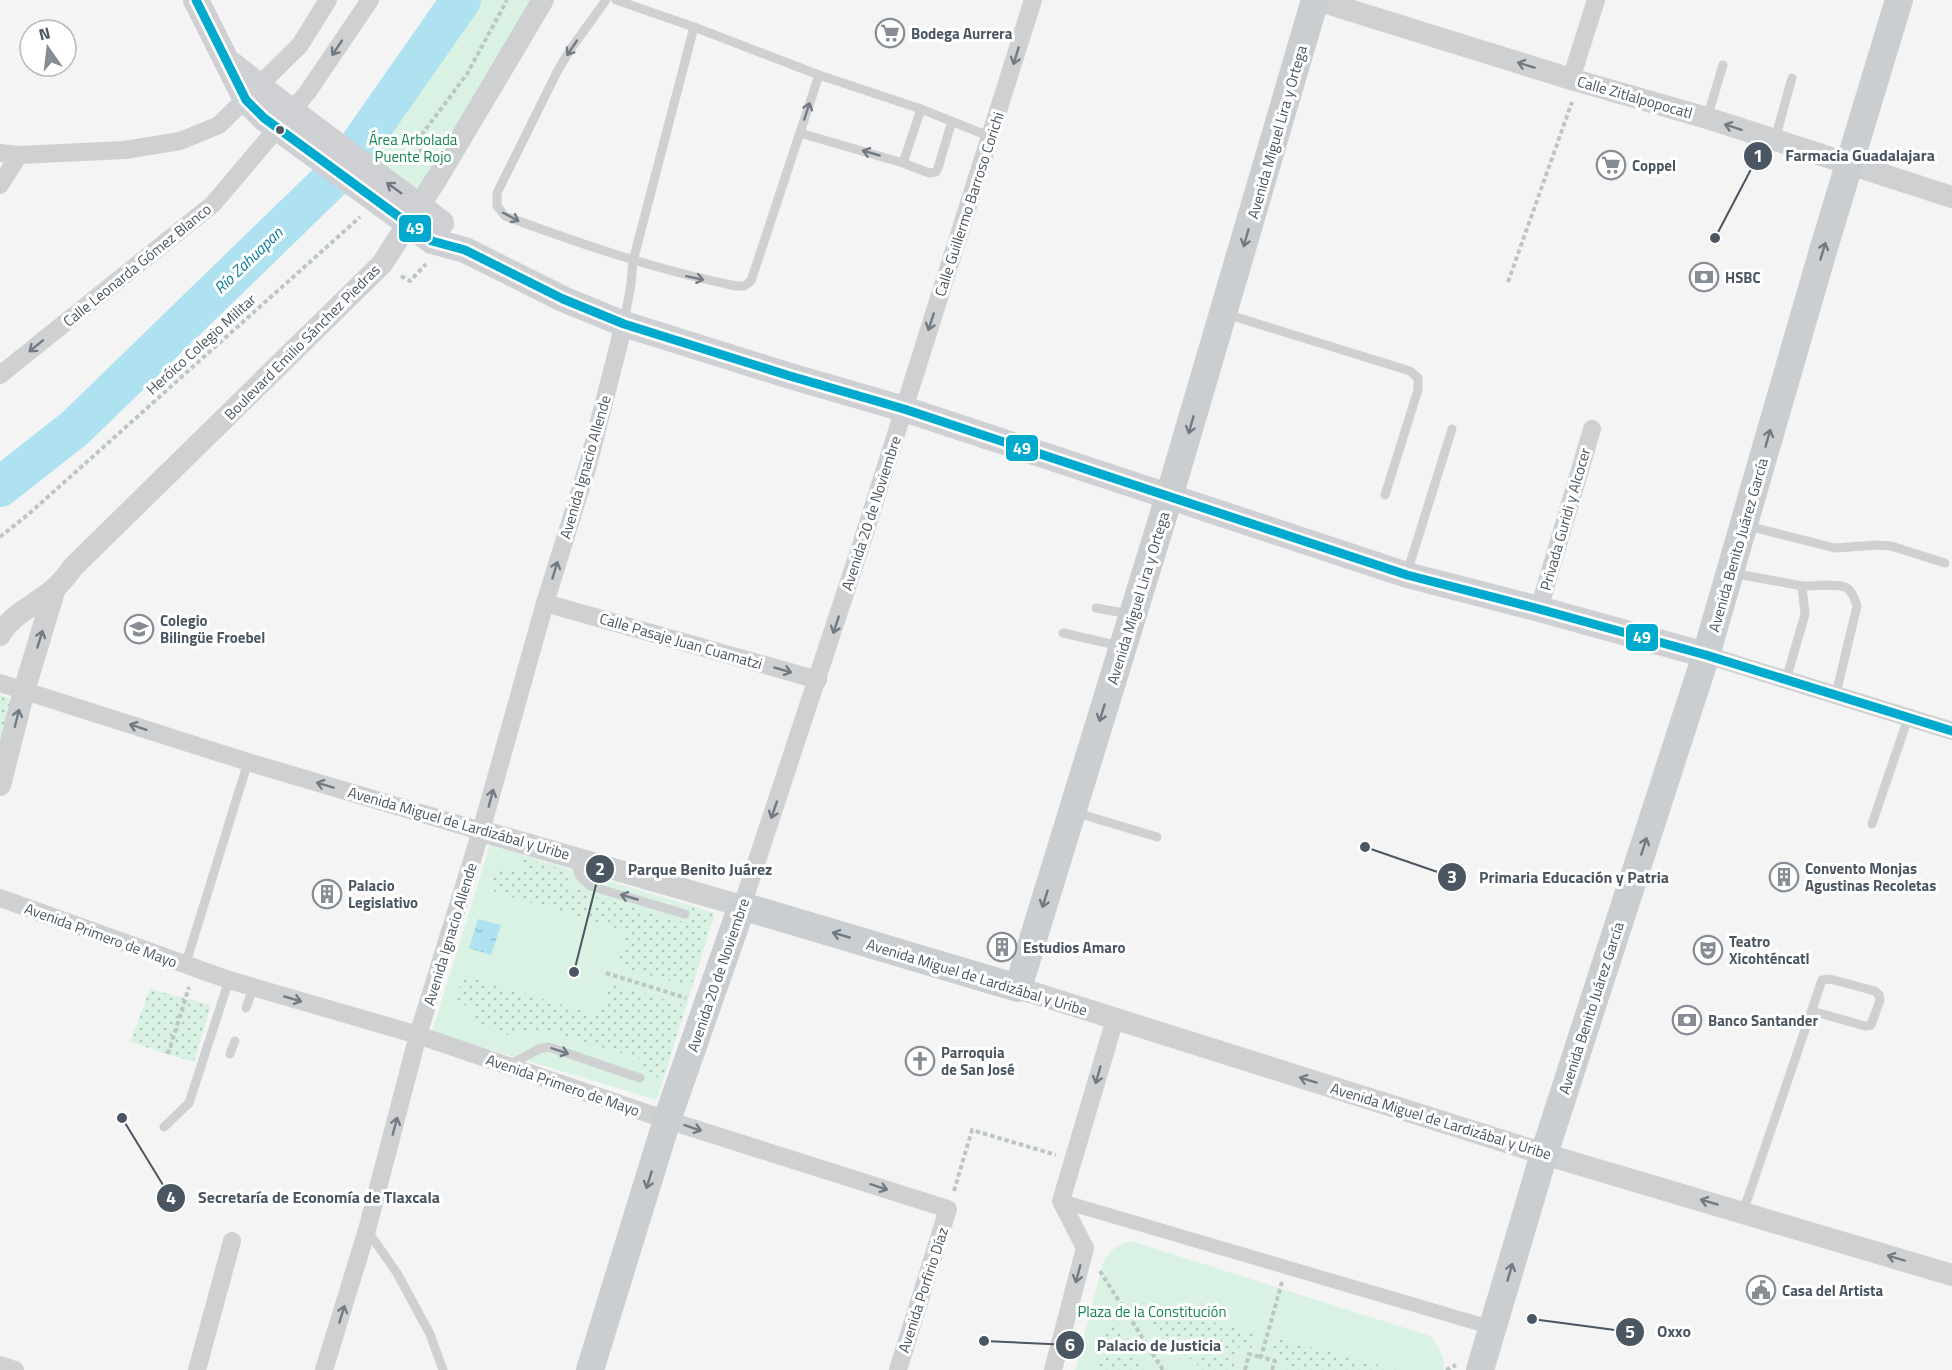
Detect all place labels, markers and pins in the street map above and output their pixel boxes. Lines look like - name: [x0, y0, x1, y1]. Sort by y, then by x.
- supermarket icon: Bodega Aurrera: [874, 17, 906, 49]
- place label: Bodega Aurrera: [911, 22, 1013, 45]
- unlabelled marker: [274, 124, 286, 136]
- callout: Farmacia Guadalajara: [1743, 139, 1946, 173]
- supermarket icon: Coppel: [1595, 149, 1627, 181]
- place label: Coppel: [1632, 154, 1676, 177]
- bank icon: HSBC: [1688, 261, 1720, 293]
- place label: HSBC: [1725, 266, 1761, 289]
- place label: Colegio Bilingüe Froebel: [160, 609, 265, 649]
- school or university icon: Colegio Bilingüe Froebel: [123, 613, 155, 645]
- callout: Parque Benito Juárez: [585, 852, 784, 886]
- place label: Convento Monjas Agustinas Recoletas: [1805, 857, 1936, 897]
- callout: Primaria Educación y Patria: [1437, 860, 1681, 894]
- building icon: Convento Monjas Agustinas Recoletas: [1768, 861, 1800, 893]
- place label: Palacio Legislativo: [348, 874, 418, 914]
- building icon: Palacio Legislativo: [311, 878, 343, 910]
- place label: Teatro Xicohténcatl: [1729, 930, 1810, 970]
- building icon: Estudios Amaro: [986, 931, 1018, 963]
- theatre icon: Teatro Xicohténcatl: [1692, 934, 1724, 966]
- place label: Estudios Amaro: [1023, 936, 1125, 959]
- bank icon: Banco Santander: [1671, 1004, 1703, 1036]
- place label: Banco Santander: [1708, 1009, 1818, 1032]
- place label: Parroquia de San José: [941, 1041, 1015, 1081]
- church icon: Parroquia de San José: [904, 1045, 936, 1077]
- callout: Secretaría de Economía de Tlaxcala: [156, 1181, 451, 1215]
- public building icon: Casa del Artista: [1745, 1274, 1777, 1306]
- place label: Casa del Artista: [1782, 1279, 1884, 1302]
- callout: Oxxo: [1615, 1315, 1703, 1349]
- callout: Palacio de Justicia: [1055, 1328, 1233, 1362]

